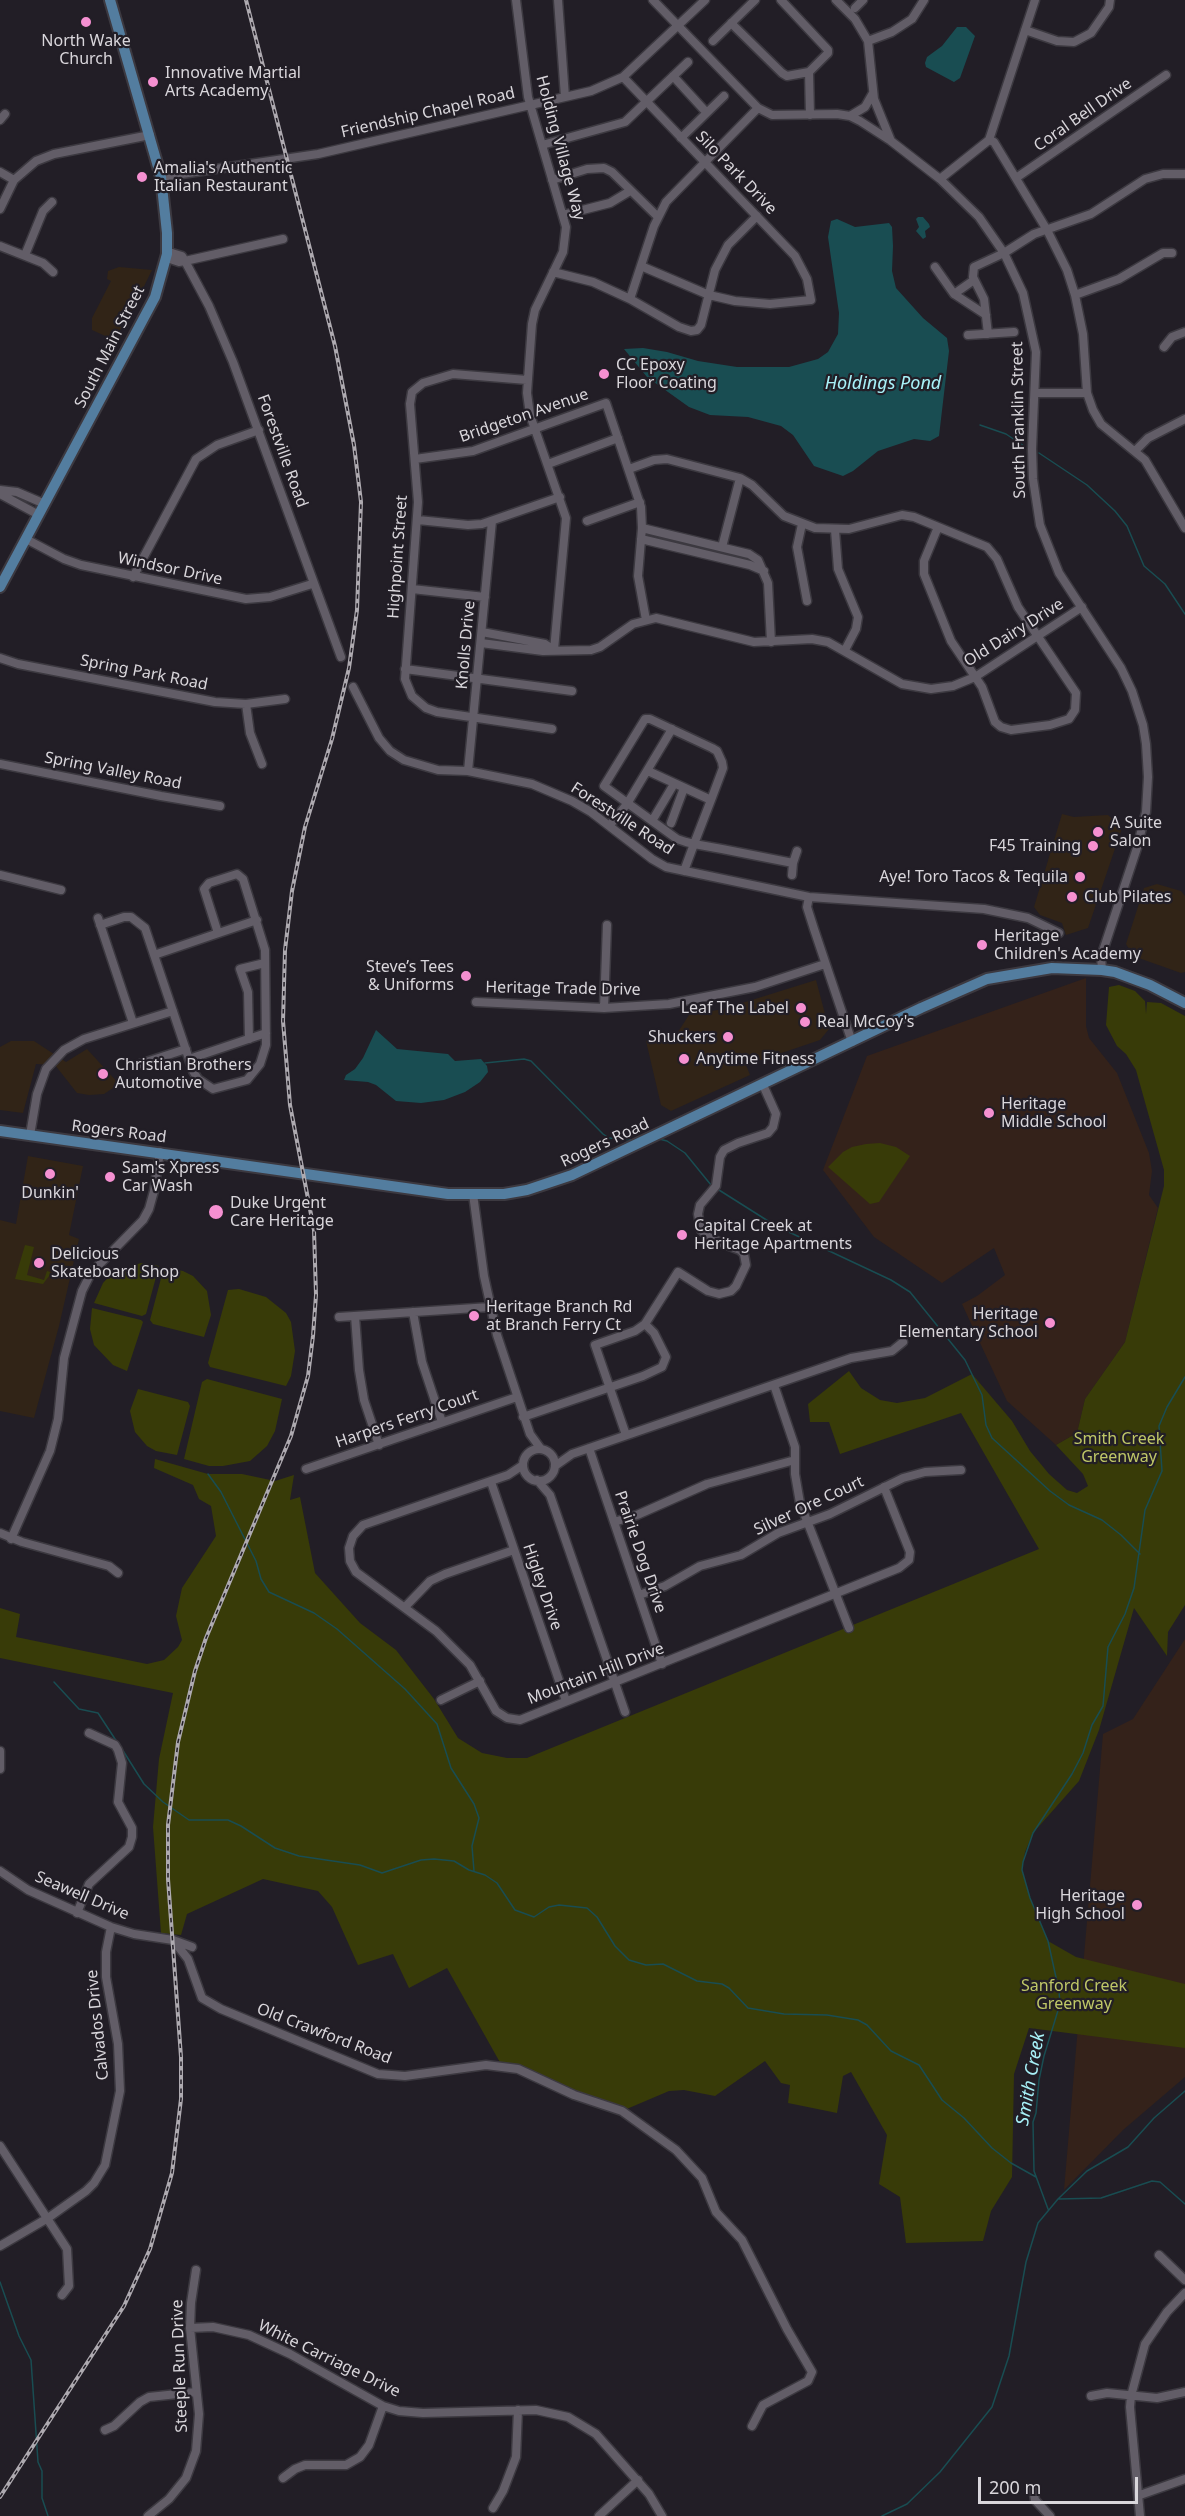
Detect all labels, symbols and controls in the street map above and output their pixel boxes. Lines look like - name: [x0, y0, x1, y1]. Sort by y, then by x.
- marker: North Wake Church: [79, 15, 93, 29]
- place label: North Wake Church: [41, 31, 131, 69]
- place label: Innovative Martial Arts Academy: [165, 63, 301, 101]
- street label: Holding Village Way: [531, 73, 589, 223]
- street label: Coral Bell Drive: [1030, 74, 1136, 156]
- marker: Innovative Martial Arts Academy: [146, 75, 160, 89]
- street label: Friendship Chapel Road: [339, 84, 517, 142]
- street label: Silo Park Drive: [691, 127, 781, 219]
- place label: Amalia's Authentic Italian Restaurant: [154, 158, 292, 196]
- marker: Amalia's Authentic Italian Restaurant: [135, 170, 149, 184]
- street label: South Main Street: [71, 283, 149, 411]
- street label: South Franklin Street: [1008, 341, 1030, 499]
- place label: CC Epoxy Floor Coating: [616, 355, 717, 393]
- marker: CC Epoxy Floor Coating: [597, 367, 611, 381]
- water label: Holdings Pond: [825, 373, 941, 395]
- street label: Bridgeton Avenue: [457, 385, 591, 447]
- street label: Forestville Road: [253, 392, 311, 510]
- street label: Highpoint Street: [384, 495, 412, 619]
- street label: Windsor Drive: [116, 549, 224, 589]
- street label: Old Dairy Drive: [961, 595, 1067, 671]
- street label: Knolls Drive: [453, 600, 479, 690]
- street label: Spring Park Road: [79, 651, 209, 695]
- street label: Spring Valley Road: [43, 748, 183, 794]
- street label: Forestville Road: [567, 779, 677, 859]
- place label: A Suite Salon: [1110, 813, 1162, 851]
- marker: A Suite Salon: [1091, 825, 1105, 839]
- place label: F45 Training: [989, 836, 1081, 856]
- marker: F45 Training: [1086, 839, 1100, 853]
- place label: Aye! Toro Tacos & Tequila: [879, 867, 1068, 887]
- marker: Aye! Toro Tacos & Tequila: [1073, 870, 1087, 884]
- place label: Club Pilates: [1084, 887, 1172, 907]
- marker: Club Pilates: [1065, 890, 1079, 904]
- place label: Heritage Children's Academy: [994, 926, 1141, 964]
- marker: Heritage Children's Academy: [975, 938, 989, 952]
- place label: Steve’s Tees & Uniforms: [366, 957, 454, 995]
- marker: Steve’s Tees & Uniforms: [459, 969, 473, 983]
- street label: Heritage Trade Drive: [485, 978, 641, 1000]
- place label: Leaf The Label: [681, 998, 789, 1018]
- marker: Leaf The Label: [794, 1001, 808, 1015]
- place label: Real McCoy's: [817, 1012, 914, 1032]
- marker: Real McCoy's: [798, 1015, 812, 1029]
- place label: Shuckers: [648, 1027, 716, 1047]
- marker: Shuckers: [721, 1030, 735, 1044]
- place label: Anytime Fitness: [696, 1049, 815, 1069]
- marker: Anytime Fitness: [677, 1052, 691, 1066]
- place label: Christian Brothers Automotive: [115, 1055, 252, 1093]
- marker: Christian Brothers Automotive: [96, 1067, 110, 1081]
- place label: Heritage Middle School: [1001, 1094, 1106, 1132]
- marker: Heritage Middle School: [982, 1106, 996, 1120]
- street label: Rogers Road: [558, 1114, 652, 1172]
- street label: Rogers Road: [70, 1117, 168, 1147]
- place label: Sam's Xpress Car Wash: [122, 1158, 219, 1196]
- marker: Dunkin': [43, 1167, 57, 1181]
- marker: Sam's Xpress Car Wash: [103, 1170, 117, 1184]
- place label: Dunkin': [21, 1183, 79, 1203]
- place label: Duke Urgent Care Heritage: [230, 1193, 334, 1231]
- marker: Duke Urgent Care Heritage: [207, 1203, 225, 1221]
- place label: Capital Creek at Heritage Apartments: [694, 1216, 852, 1254]
- marker: Capital Creek at Heritage Apartments: [675, 1228, 689, 1242]
- place label: Delicious Skateboard Shop: [51, 1244, 179, 1282]
- marker: Delicious Skateboard Shop: [32, 1256, 46, 1270]
- place label: Heritage Branch Rd at Branch Ferry Ct: [486, 1297, 632, 1335]
- place label: Heritage Elementary School: [899, 1304, 1038, 1342]
- marker: Heritage Branch Rd at Branch Ferry Ct: [467, 1309, 481, 1323]
- marker: Heritage Elementary School: [1043, 1316, 1057, 1330]
- street label: Harpers Ferry Court: [333, 1386, 481, 1452]
- park label: Smith Creek Greenway: [1074, 1429, 1164, 1467]
- street label: Silver Ore Court: [751, 1472, 867, 1540]
- street label: Prairie Dog Drive: [610, 1488, 670, 1616]
- street label: Higley Drive: [518, 1541, 566, 1633]
- street label: Mountain Hill Drive: [525, 1639, 667, 1709]
- street label: Seawell Drive: [32, 1868, 132, 1924]
- place label: Heritage High School: [1035, 1886, 1125, 1924]
- marker: Heritage High School: [1130, 1898, 1144, 1912]
- street label: Calvados Drive: [83, 1969, 113, 2081]
- park label: Sanford Creek Greenway: [1021, 1976, 1127, 2014]
- street label: Old Crawford Road: [254, 2000, 394, 2068]
- water label: Smith Creek: [1012, 2030, 1050, 2128]
- street label: Steeple Run Drive: [168, 2299, 192, 2433]
- street label: White Carriage Drive: [255, 2316, 403, 2402]
- scale bar: [981, 2465, 1142, 2503]
- text: 200 m: [989, 2475, 1041, 2499]

